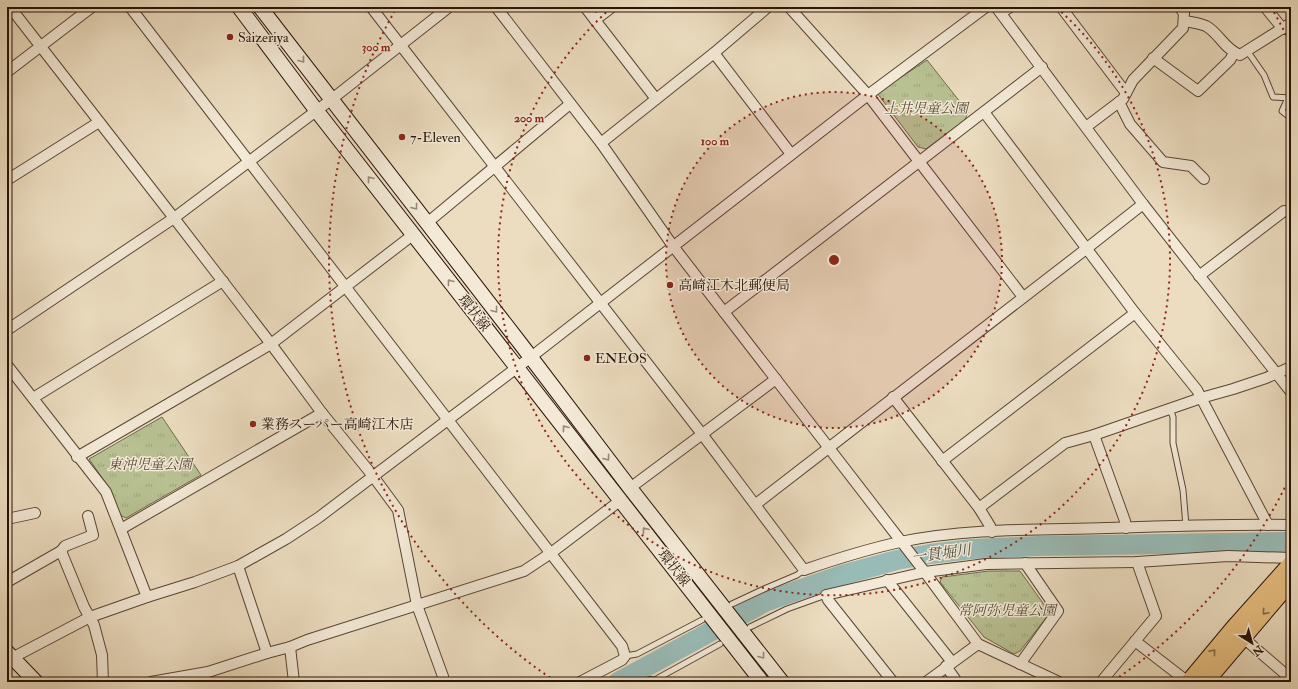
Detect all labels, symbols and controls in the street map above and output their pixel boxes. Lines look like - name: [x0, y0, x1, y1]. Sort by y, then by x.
- place label: Saizeriya: [238, 29, 289, 47]
- marker: Saizeriya: [225, 32, 235, 42]
- text: 300 m: [362, 40, 391, 55]
- one-way arrow: [297, 55, 304, 62]
- park label: 土井児童公園: [884, 100, 970, 117]
- text: 200 m: [514, 111, 545, 126]
- place label: 7-Eleven: [410, 129, 461, 146]
- marker: 7-Eleven: [397, 132, 407, 142]
- text: 100 m: [701, 134, 730, 149]
- one-way arrow: [368, 177, 375, 184]
- one-way arrow: [410, 203, 417, 210]
- centre of rings: [827, 253, 841, 267]
- place label: 高崎江木北郵便局: [678, 277, 790, 294]
- one-way arrow: [448, 279, 455, 286]
- marker: 高崎江木北郵便局: [665, 280, 675, 290]
- street label: 環状線: [454, 291, 494, 335]
- one-way arrow: [490, 306, 497, 313]
- place label: ENEOS: [595, 350, 647, 367]
- marker: ENEOS: [582, 353, 592, 363]
- place label: 業務スーパー高崎江木店: [261, 416, 414, 433]
- marker: 業務スーパー高崎江木店: [248, 419, 258, 429]
- one-way arrow: [562, 426, 569, 433]
- one-way arrow: [603, 454, 610, 461]
- park label: 東沖児童公園: [108, 456, 194, 473]
- one-way arrow: [643, 528, 650, 535]
- water label: 一貫堀川: [910, 540, 974, 568]
- street label: 環状線: [654, 546, 694, 590]
- park label: 常阿弥児童公園: [958, 602, 1058, 619]
- one-way arrow: [1263, 607, 1270, 615]
- north arrow: [1232, 623, 1272, 663]
- text: N: [1249, 642, 1266, 659]
- one-way arrow: [1208, 649, 1215, 657]
- one-way arrow: [757, 651, 764, 658]

